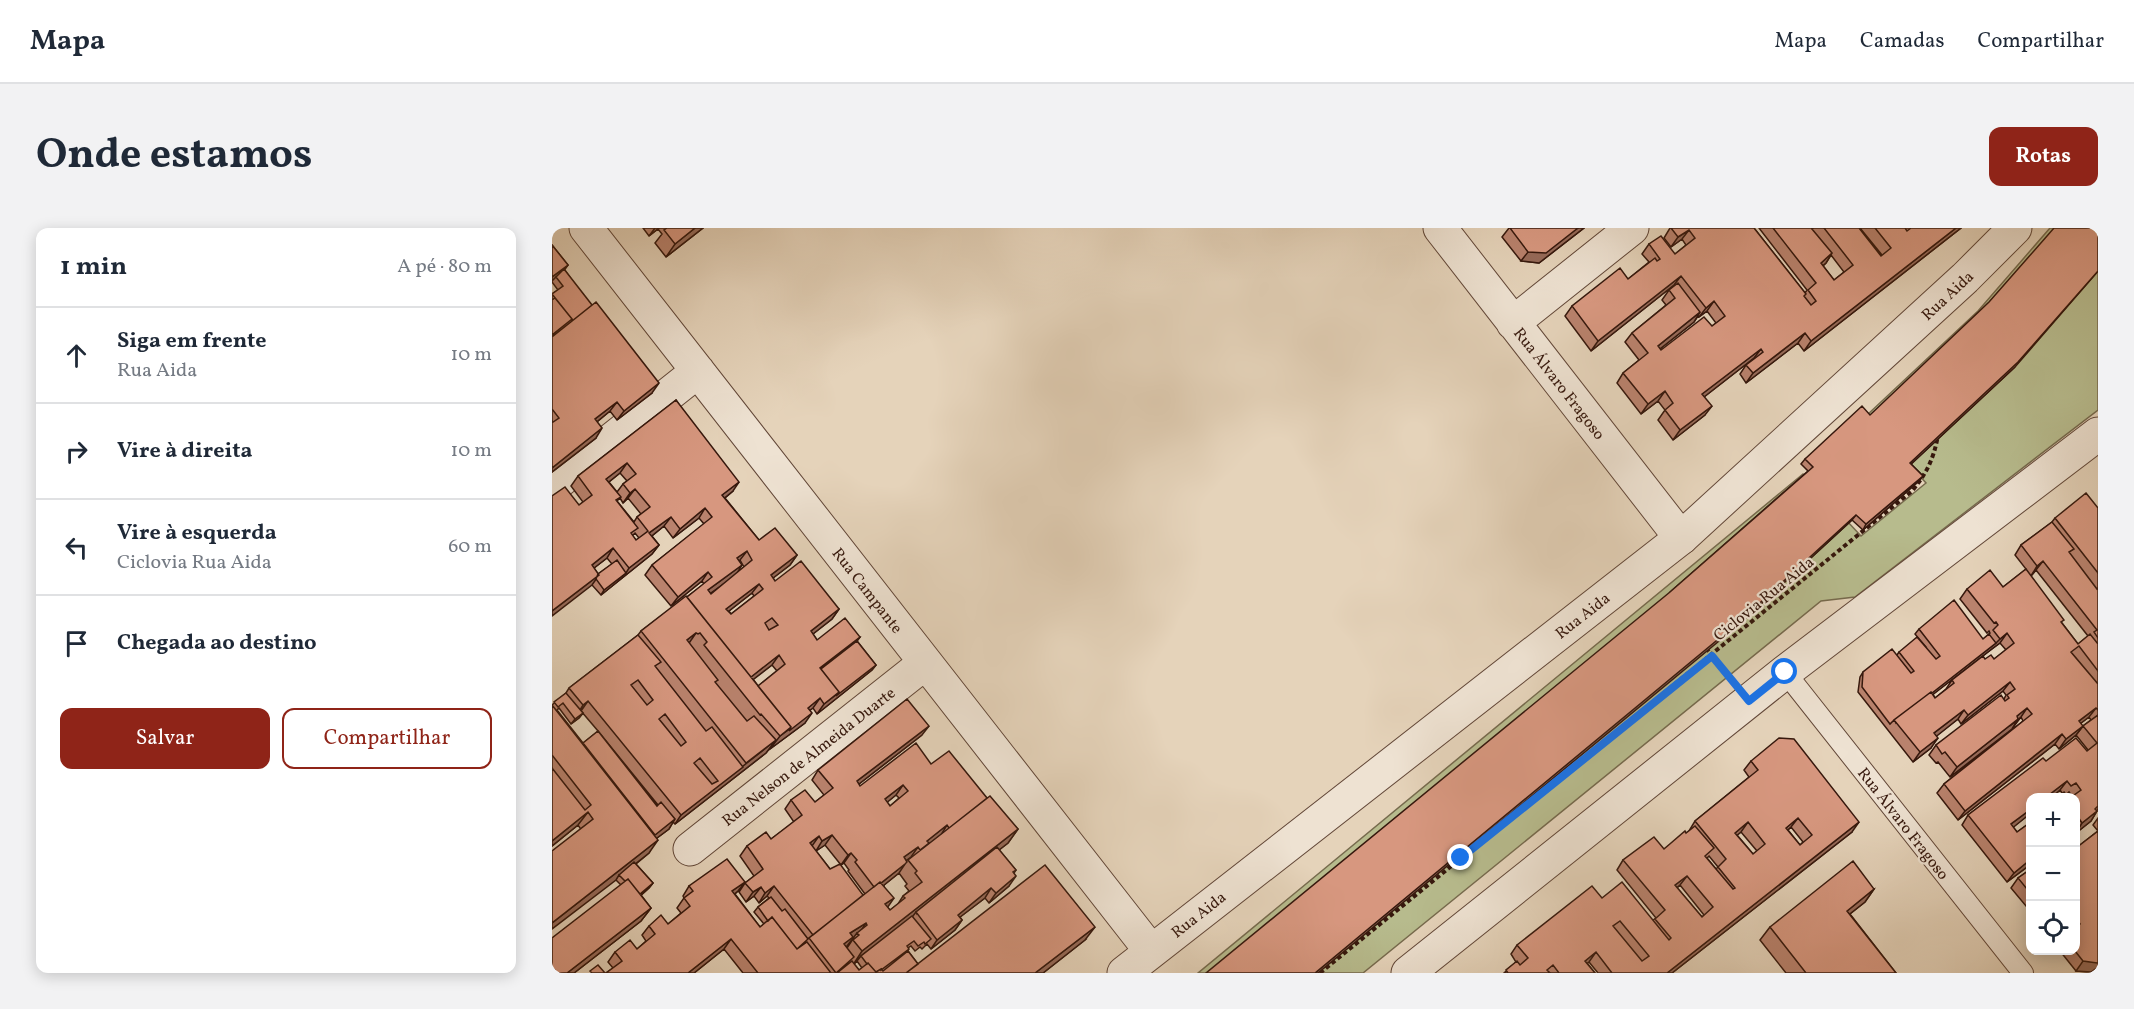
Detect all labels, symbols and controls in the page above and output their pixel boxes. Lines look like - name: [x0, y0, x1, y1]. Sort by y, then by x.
- text: Mapa: [30, 22, 105, 61]
- text: Mapa: [1774, 27, 1827, 56]
- text: Camadas: [1860, 27, 1944, 56]
- text: Compartilhar: [1977, 27, 2104, 56]
- text: Onde estamos: [36, 127, 312, 186]
- button: Rotas: [1989, 127, 2098, 186]
- text: 1 min: [60, 249, 127, 285]
- text: A pé · 80 m: [397, 253, 492, 281]
- street label: Rua Aida: [1917, 267, 1979, 326]
- street label: Rua Álvaro Fragoso: [1508, 323, 1609, 445]
- text: Siga em frente: [117, 326, 267, 357]
- icon: ahead: [60, 339, 93, 372]
- text: 10 m: [451, 341, 492, 369]
- text: Rua Aida: [117, 357, 197, 385]
- icon: right: [60, 435, 93, 468]
- text: Vire à direita: [117, 436, 253, 467]
- text: 10 m: [451, 437, 492, 465]
- text: Vire à esquerda: [117, 518, 277, 549]
- icon: left: [60, 531, 93, 564]
- text: 60 m: [448, 533, 492, 561]
- street label: Rua Campante: [826, 544, 907, 639]
- text: Ciclovia Rua Aida: [117, 549, 272, 577]
- street label: Ciclovia Rua Aida: [1709, 552, 1819, 647]
- street label: Rua Aida: [1551, 588, 1615, 645]
- icon: arrive: [60, 627, 93, 660]
- text: Chegada ao destino: [117, 628, 317, 659]
- route start: [1771, 658, 1797, 684]
- street label: Rua Nelson de Almeida Duarte: [718, 683, 901, 832]
- button: Salvar: [60, 708, 270, 769]
- button: Compartilhar: [282, 708, 492, 769]
- street label: Rua Álvaro Fragoso: [1852, 763, 1953, 885]
- map controls: [2026, 793, 2080, 955]
- button: +: [2026, 793, 2080, 847]
- route end: [1447, 844, 1473, 870]
- button: −: [2026, 847, 2080, 901]
- street label: Rua Aida: [1167, 887, 1231, 944]
- button: locate: [2026, 901, 2080, 955]

